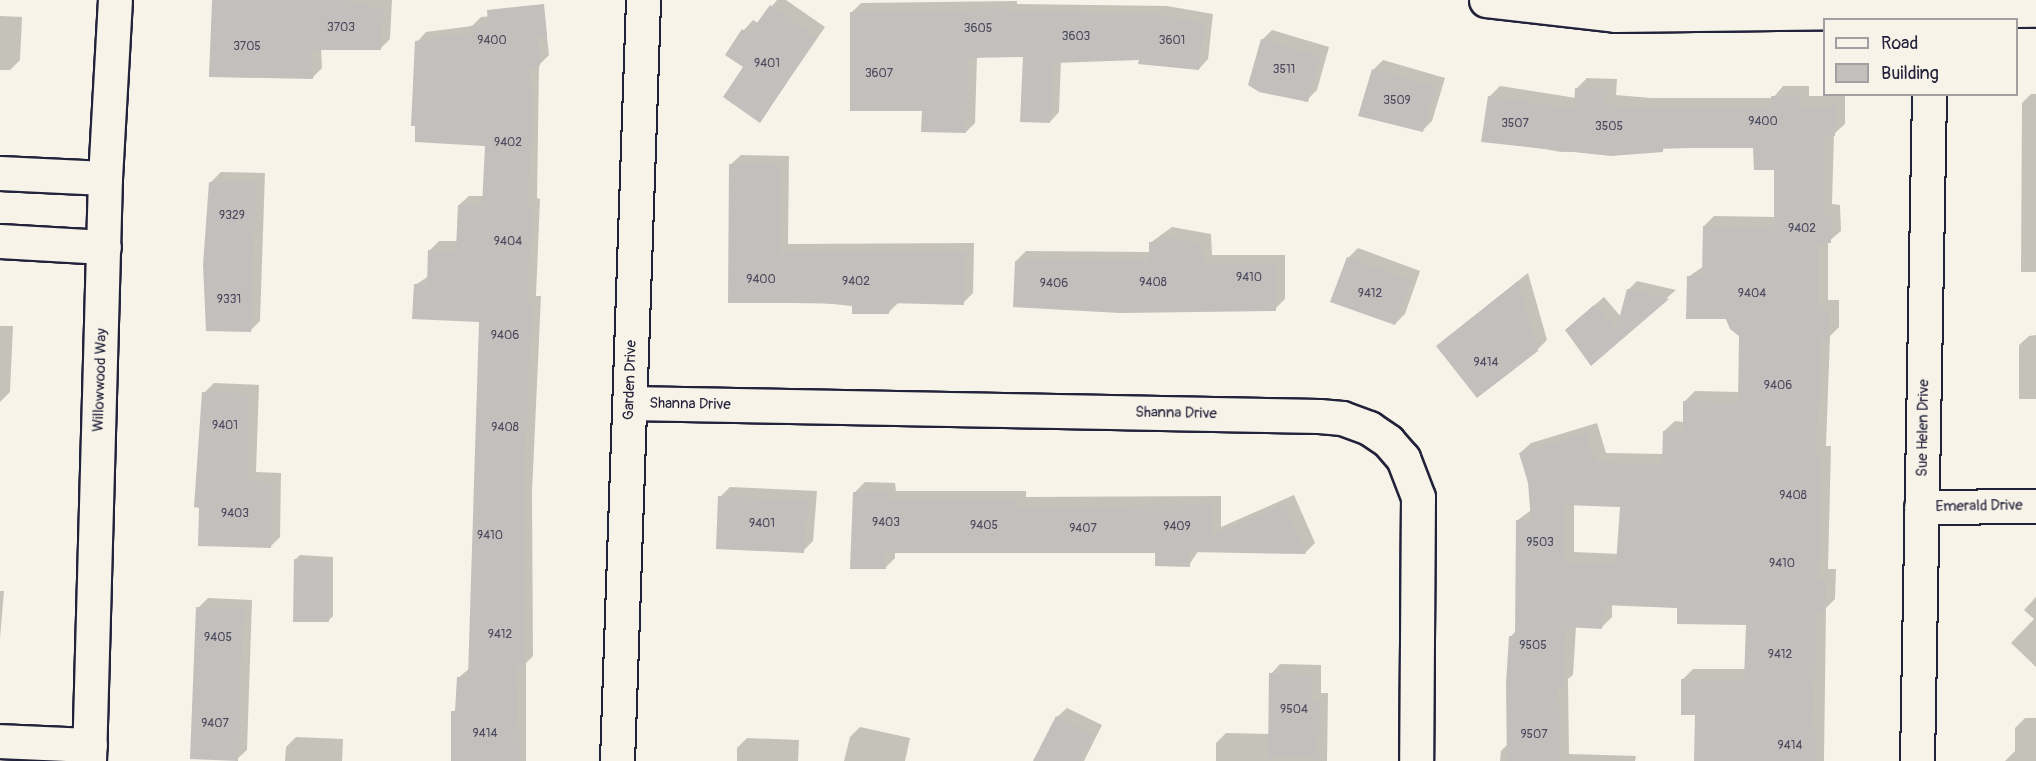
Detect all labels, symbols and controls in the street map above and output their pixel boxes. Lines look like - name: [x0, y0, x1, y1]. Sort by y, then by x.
- legend: [1823, 18, 2018, 96]
- house number: 3703: [327, 21, 355, 35]
- house number: 3605: [964, 22, 992, 36]
- house number: 3603: [1062, 30, 1090, 44]
- text: Road: [1881, 32, 1918, 55]
- house number: 9400: [477, 34, 507, 48]
- house number: 3601: [1159, 34, 1185, 48]
- house number: 3705: [233, 40, 261, 54]
- house number: 9401: [754, 57, 780, 71]
- text: Building: [1881, 62, 1939, 85]
- house number: 3511: [1273, 63, 1295, 77]
- house number: 3607: [865, 67, 893, 81]
- house number: 3509: [1383, 94, 1411, 108]
- house number: 9400: [1748, 115, 1778, 129]
- house number: 3507: [1501, 117, 1529, 131]
- house number: 3505: [1595, 120, 1623, 134]
- house number: 9402: [494, 136, 522, 150]
- house number: 9329: [219, 209, 245, 223]
- house number: 9402: [1788, 222, 1816, 236]
- house number: 9404: [494, 235, 522, 249]
- house number: 9410: [1236, 271, 1262, 285]
- house number: 9400: [746, 273, 776, 287]
- house number: 9402: [842, 275, 870, 289]
- house number: 9408: [1139, 276, 1167, 290]
- house number: 9406: [1040, 277, 1068, 291]
- house number: 9412: [1358, 287, 1382, 301]
- house number: 9404: [1738, 287, 1766, 301]
- house number: 9331: [217, 293, 241, 307]
- street label: Willowwood Way: [89, 328, 111, 432]
- house number: 9406: [491, 329, 519, 343]
- street label: Garden Drive: [620, 340, 640, 420]
- house number: 9414: [1474, 356, 1498, 370]
- house number: 9406: [1764, 379, 1792, 393]
- street label: Sue Helen Drive: [1913, 379, 1933, 477]
- street label: Shanna Drive: [649, 394, 731, 414]
- street label: Shanna Drive: [1135, 403, 1217, 423]
- house number: 9401: [212, 419, 238, 433]
- house number: 9408: [491, 421, 519, 435]
- house number: 9408: [1779, 489, 1807, 503]
- street label: Emerald Drive: [1935, 496, 2023, 516]
- house number: 9403: [221, 507, 249, 521]
- house number: 9403: [872, 516, 900, 530]
- house number: 9401: [749, 517, 775, 531]
- house number: 9405: [970, 519, 998, 533]
- house number: 9409: [1163, 520, 1191, 534]
- house number: 9407: [1069, 522, 1097, 536]
- house number: 9410: [477, 529, 503, 543]
- house number: 9503: [1526, 536, 1554, 550]
- house number: 9410: [1769, 557, 1795, 571]
- house number: 9412: [488, 628, 512, 642]
- house number: 9405: [204, 631, 232, 645]
- house number: 9505: [1519, 639, 1547, 653]
- house number: 9412: [1768, 648, 1792, 662]
- house number: 9504: [1280, 703, 1308, 717]
- house number: 9407: [201, 717, 229, 731]
- house number: 9414: [473, 727, 497, 741]
- house number: 9507: [1520, 728, 1548, 742]
- house number: 9414: [1778, 739, 1802, 753]

